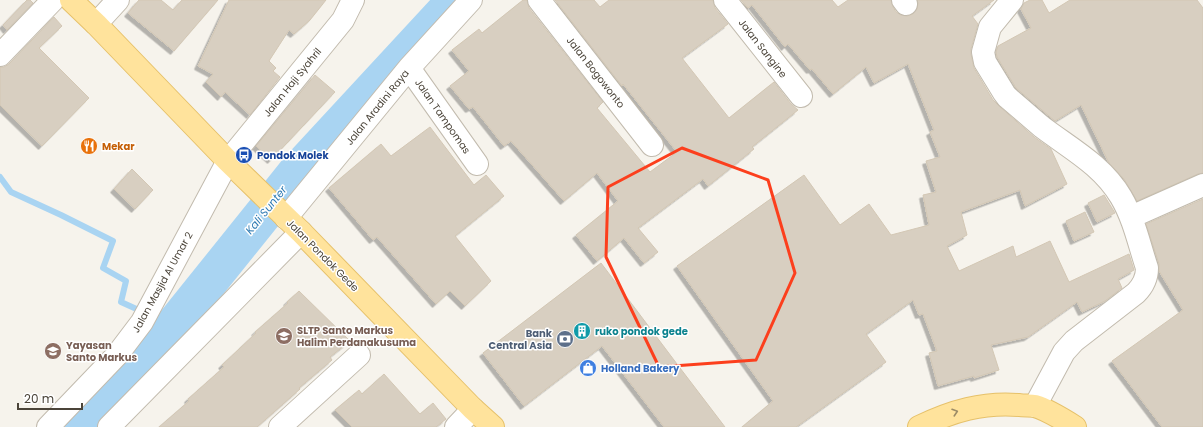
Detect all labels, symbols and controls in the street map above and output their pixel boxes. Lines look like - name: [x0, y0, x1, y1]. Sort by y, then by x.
- street label: Jalan Sangine: [735, 16, 790, 81]
- street label: Jalan Bogowonto: [563, 33, 628, 111]
- street label: Jalan Haji Syahril: [260, 45, 325, 120]
- street label: Jalan Aradini Raya: [342, 66, 413, 148]
- street label: Jalan Tampomas: [411, 76, 474, 157]
- restaurant icon: Mekar: [79, 136, 99, 156]
- place label: Mekar: [102, 139, 135, 154]
- bus stop icon: Pondok Molek: [234, 145, 254, 165]
- place label: Pondok Molek: [257, 148, 329, 163]
- water label: Kali Sunter: [241, 182, 291, 238]
- street label: Jalan Pondok Gede: [283, 216, 362, 295]
- street label: Jalan Masjid Al Umar 2: [128, 229, 197, 335]
- building icon: ruko pondok gede: [572, 321, 592, 341]
- place label: SLTP Santo Markus Halim Perdanakusuma: [297, 323, 416, 350]
- place label: ruko pondok gede: [595, 324, 688, 339]
- school or university icon: SLTP Santo Markus Halim Perdanakusuma: [274, 326, 294, 346]
- place label: Bank Central Asia: [489, 326, 553, 353]
- bank icon: Bank Central Asia: [555, 329, 575, 349]
- place label: Yayasan Santo Markus: [66, 338, 137, 365]
- school or university icon: Yayasan Santo Markus: [43, 341, 63, 361]
- shop icon: Holland Bakery: [578, 358, 598, 378]
- place label: Holland Bakery: [601, 361, 680, 376]
- scale bar: [18, 385, 82, 411]
- text: 20 m: [24, 390, 54, 407]
- one-way arrow: [952, 408, 959, 417]

